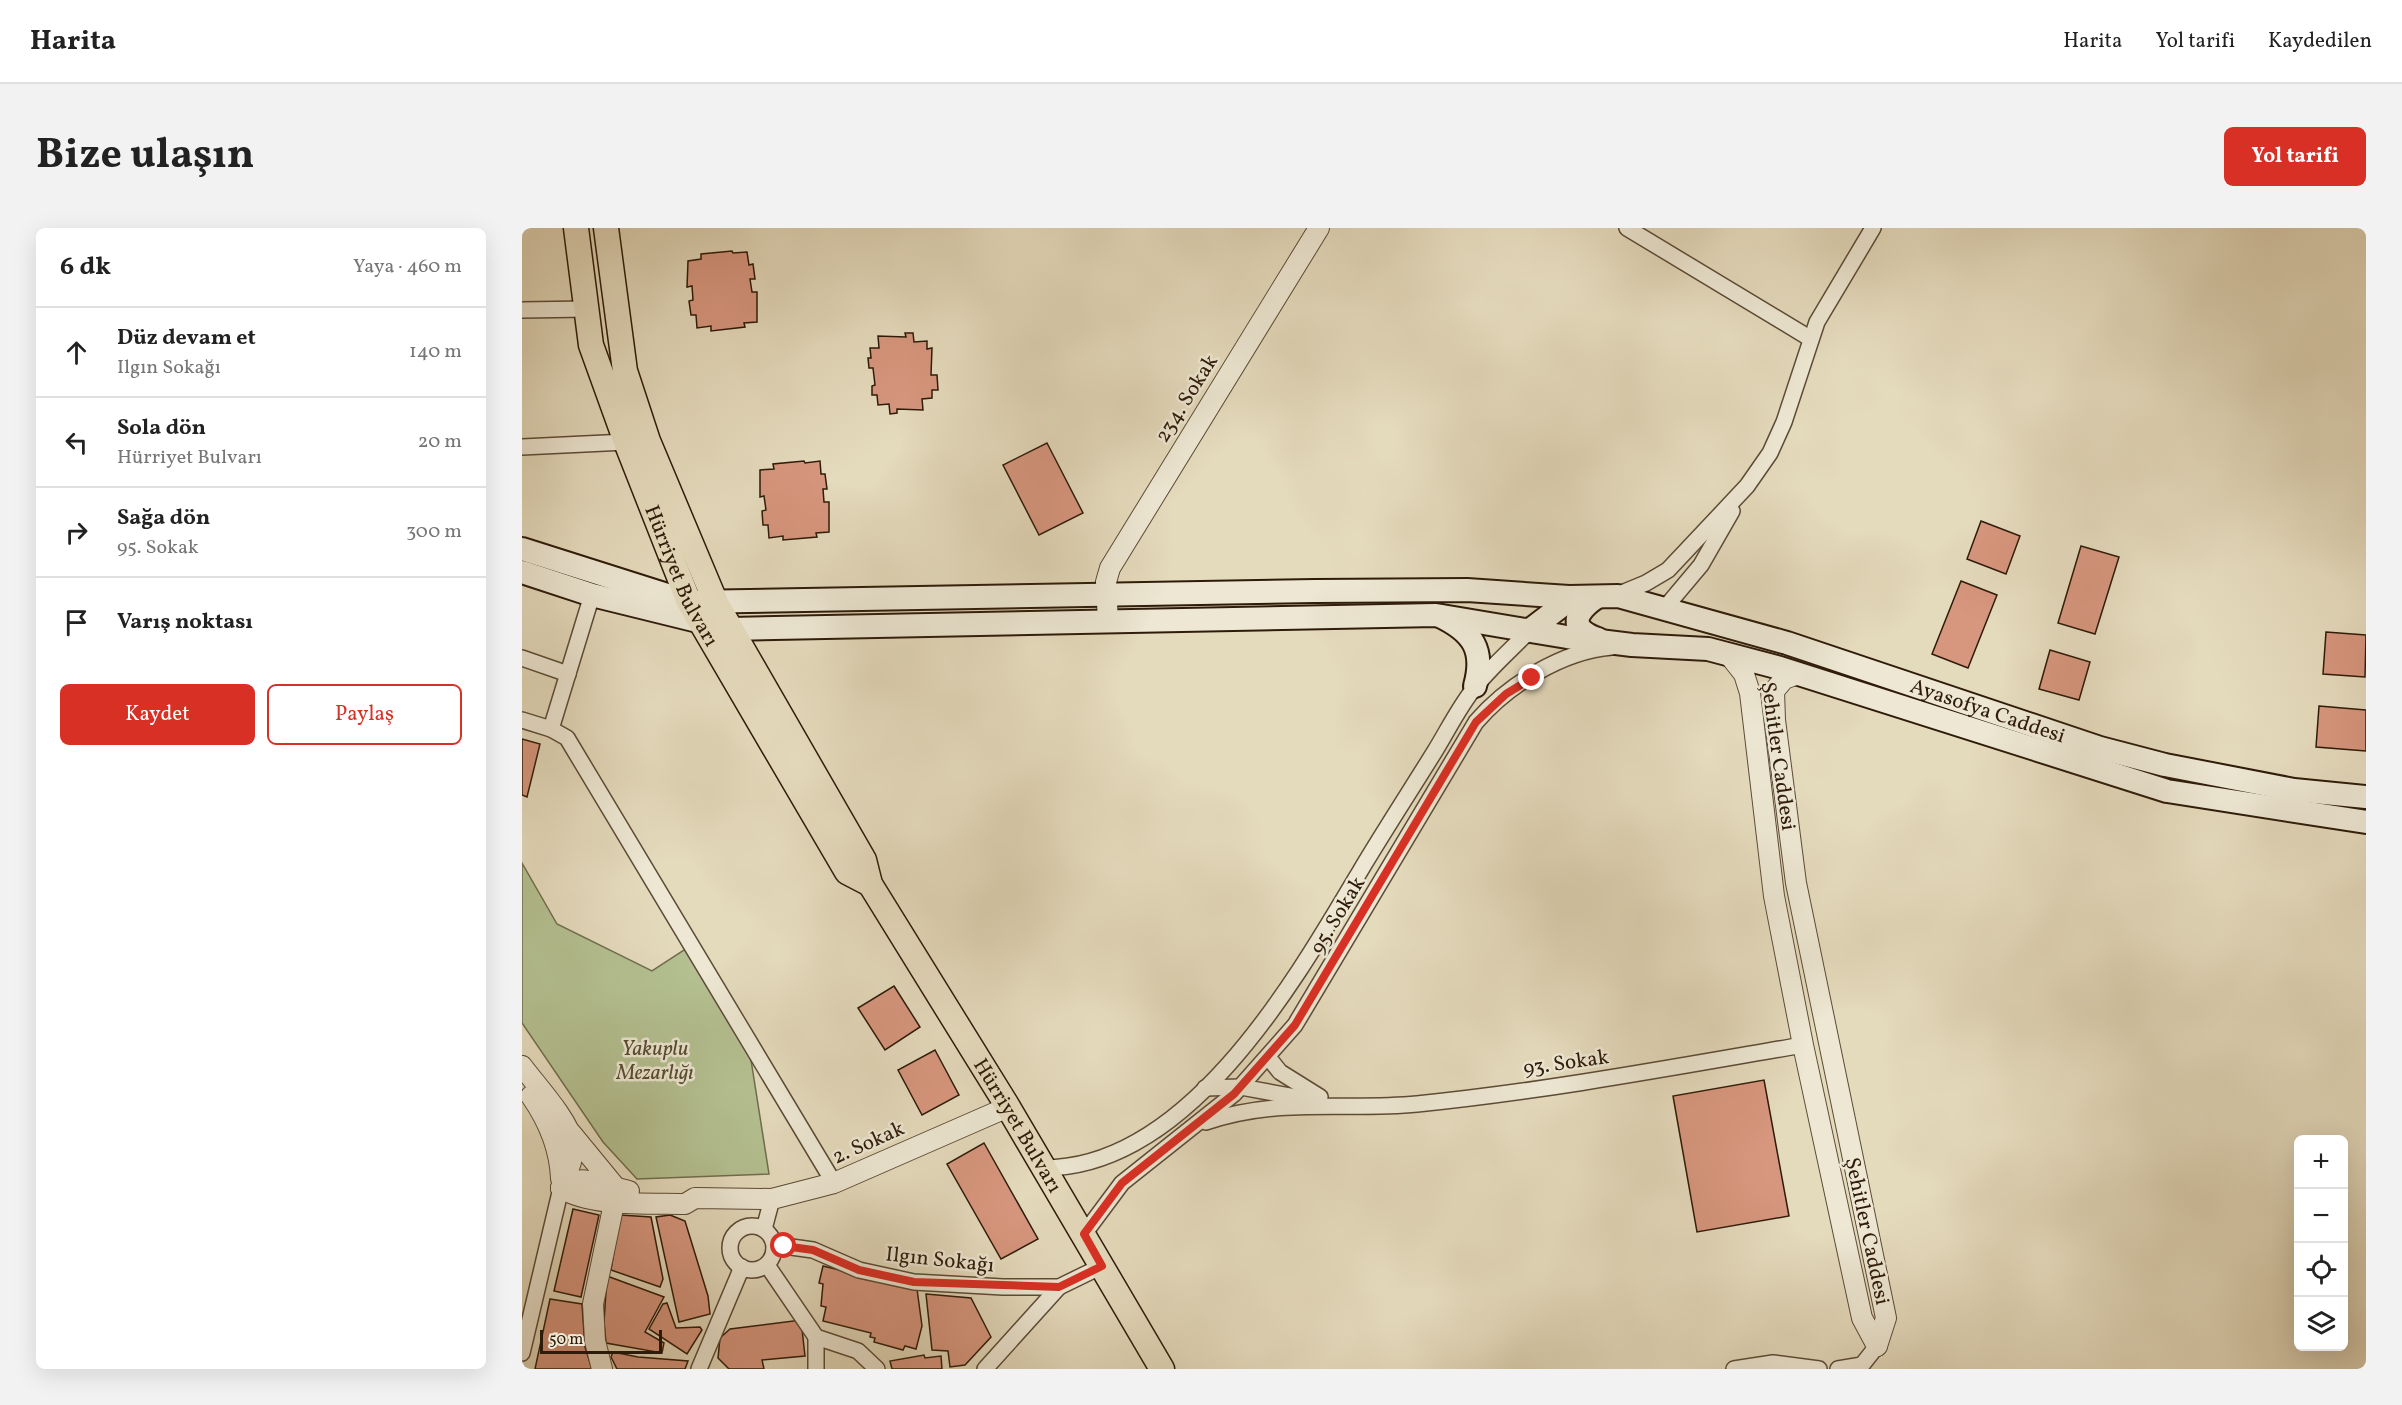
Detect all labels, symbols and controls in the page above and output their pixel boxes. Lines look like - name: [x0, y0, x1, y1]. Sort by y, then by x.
- text: Harita: [30, 22, 116, 61]
- text: Harita: [2063, 27, 2122, 56]
- text: Yol tarifi: [2155, 27, 2235, 56]
- text: Kaydedilen: [2268, 27, 2372, 56]
- text: Bize ulaşın: [36, 127, 255, 186]
- button: Yol tarifi: [2224, 127, 2366, 186]
- text: 6 dk: [60, 249, 111, 285]
- text: Yaya · 460 m: [353, 253, 462, 281]
- text: Düz devam et: [117, 323, 256, 354]
- icon: ahead: [60, 336, 93, 369]
- text: 140 m: [409, 338, 462, 366]
- street label: 234. Sokak: [1149, 349, 1226, 448]
- text: Ilgın Sokağı: [117, 354, 221, 382]
- text: Sola dön: [117, 413, 206, 444]
- icon: left: [60, 426, 93, 459]
- text: 20 m: [418, 428, 462, 456]
- text: Hürriyet Bulvarı: [117, 444, 262, 472]
- street label: Hürriyet Bulvarı: [636, 501, 725, 652]
- text: Sağa dön: [117, 503, 210, 534]
- icon: right: [60, 516, 93, 549]
- text: 300 m: [406, 518, 462, 546]
- text: 95. Sokak: [117, 534, 199, 562]
- icon: arrive: [60, 606, 93, 639]
- text: Varış noktası: [117, 607, 253, 638]
- route end: [1518, 664, 1544, 690]
- street label: Ayasofya Caddesi: [1906, 672, 2069, 751]
- street label: Şehitler Caddesi: [1753, 680, 1802, 833]
- button: Kaydet: [60, 684, 255, 745]
- button: Paylaş: [267, 684, 462, 745]
- street label: 95. Sokak: [1304, 871, 1373, 960]
- park label: Yakuplu Mezarlığı: [616, 1035, 693, 1088]
- street label: 93. Sokak: [1521, 1043, 1612, 1084]
- street label: Hürriyet Bulvarı: [965, 1053, 1068, 1199]
- street label: 2. Sokak: [828, 1114, 910, 1172]
- map controls: [2294, 1135, 2348, 1351]
- button: +: [2294, 1135, 2348, 1189]
- street label: Şehitler Caddesi: [1837, 1155, 1896, 1308]
- button: −: [2294, 1189, 2348, 1243]
- route start: [770, 1232, 796, 1258]
- street label: Ilgın Sokağı: [884, 1240, 996, 1281]
- button: locate: [2294, 1243, 2348, 1297]
- button: layers: [2294, 1297, 2348, 1351]
- scale bar: [540, 1327, 662, 1354]
- text: 50 m: [549, 1329, 583, 1351]

